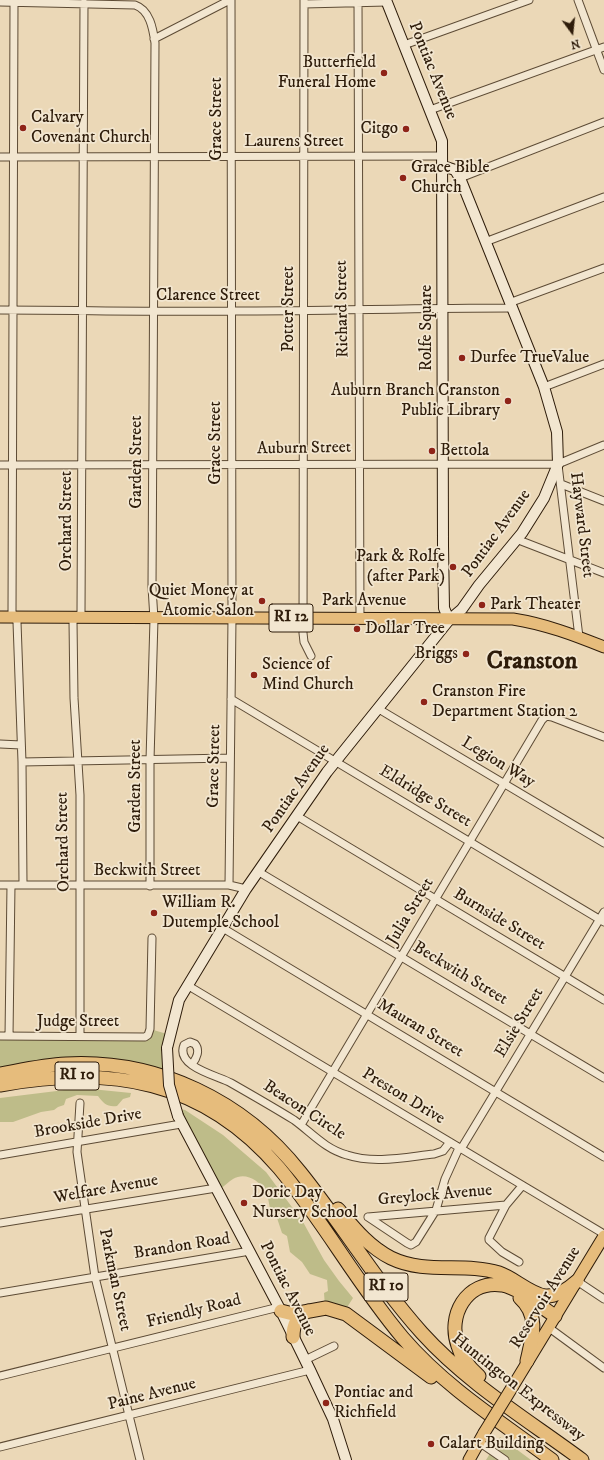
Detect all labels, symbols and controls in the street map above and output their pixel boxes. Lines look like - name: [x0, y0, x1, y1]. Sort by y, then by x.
- north arrow: [552, 12, 592, 52]
- street label: Pontiac Avenue: [403, 19, 461, 123]
- text: N: [569, 36, 581, 52]
- place label: Butterfield Funeral Home: [278, 53, 376, 93]
- marker: Butterfield Funeral Home: [379, 68, 389, 78]
- street label: Grace Street: [207, 77, 227, 161]
- place label: Calvary Covenant Church: [31, 108, 150, 148]
- place label: Citgo: [360, 119, 398, 139]
- marker: Calvary Covenant Church: [18, 123, 28, 133]
- marker: Citgo: [401, 124, 411, 134]
- street label: Laurens Street: [244, 132, 344, 152]
- place label: Grace Bible Church: [411, 158, 489, 198]
- marker: Grace Bible Church: [398, 173, 408, 183]
- street label: Richard Street: [332, 260, 354, 358]
- street label: Potter Street: [279, 266, 299, 352]
- street label: Rolfe Square: [417, 285, 437, 371]
- street label: Clarence Street: [156, 286, 260, 306]
- place label: Durfee TrueValue: [470, 348, 589, 368]
- marker: Durfee TrueValue: [457, 353, 467, 363]
- place label: Auburn Branch Cranston Public Library: [331, 381, 500, 421]
- marker: Auburn Branch Cranston Public Library: [503, 396, 513, 406]
- street label: Grace Street: [206, 401, 226, 485]
- street label: Garden Street: [127, 415, 147, 509]
- street label: Auburn Street: [257, 438, 351, 460]
- place label: Bettola: [440, 441, 489, 461]
- marker: Bettola: [427, 446, 437, 456]
- street label: Orchard Street: [57, 471, 77, 571]
- street label: Hayward Street: [564, 471, 598, 579]
- street label: Pontiac Avenue: [458, 486, 536, 582]
- place label: Park & Rolfe (after Park): [356, 547, 445, 587]
- marker: Park & Rolfe (after Park): [448, 562, 458, 572]
- place label: Quiet Money at Atomic Salon: [149, 581, 254, 621]
- street label: Park Avenue: [322, 591, 406, 611]
- place label: Park Theater: [490, 595, 580, 615]
- marker: Quiet Money at Atomic Salon: [257, 596, 267, 606]
- marker: Park Theater: [477, 600, 487, 610]
- road number: RI 12: [269, 604, 313, 632]
- place label: Dollar Tree: [365, 619, 445, 639]
- marker: Dollar Tree: [352, 624, 362, 634]
- place label: Briggs: [414, 644, 458, 664]
- district label: Cranston: [486, 648, 578, 678]
- marker: Briggs: [461, 649, 471, 659]
- place label: Science of Mind Church: [262, 655, 354, 695]
- marker: Science of Mind Church: [249, 670, 259, 680]
- place label: Cranston Fire Department Station 2: [432, 682, 577, 722]
- marker: Cranston Fire Department Station 2: [419, 697, 429, 707]
- street label: Grace Street: [204, 724, 226, 808]
- street label: Legion Way: [457, 733, 539, 793]
- street label: Garden Street: [126, 739, 146, 833]
- street label: Pontiac Avenue: [259, 741, 335, 837]
- street label: Eldridge Street: [375, 761, 475, 833]
- street label: Orchard Street: [53, 792, 75, 892]
- street label: Beckwith Street: [94, 861, 200, 881]
- street label: Julia Street: [383, 875, 439, 949]
- street label: Burnside Street: [449, 885, 549, 955]
- place label: William R. Dutemple School: [162, 893, 279, 933]
- marker: William R. Dutemple School: [149, 908, 159, 918]
- street label: Beckwith Street: [409, 938, 511, 1010]
- street label: Elsie Street: [491, 984, 549, 1062]
- street label: Mauran Street: [373, 995, 467, 1063]
- street label: Judge Street: [37, 1012, 119, 1032]
- road number: RI 10: [55, 1062, 99, 1090]
- street label: Preston Drive: [358, 1064, 448, 1130]
- street label: Beacon Circle: [259, 1077, 349, 1145]
- street label: Brookside Drive: [33, 1104, 143, 1144]
- street label: Welfare Avenue: [52, 1171, 160, 1209]
- street label: Greylock Avenue: [377, 1181, 493, 1211]
- place label: Doric Day Nursery School: [252, 1183, 358, 1223]
- marker: Doric Day Nursery School: [239, 1198, 249, 1208]
- street label: Parkman Street: [93, 1227, 135, 1333]
- street label: Brandon Road: [132, 1229, 232, 1265]
- street label: Pontiac Avenue: [254, 1238, 320, 1340]
- street label: Reservoir Avenue: [506, 1243, 586, 1353]
- road number: RI 10: [364, 1273, 408, 1301]
- street label: Friendly Road: [145, 1290, 243, 1334]
- street label: Huntington Expressway: [447, 1330, 589, 1446]
- street label: Paine Avenue: [106, 1374, 198, 1416]
- place label: Pontiac and Richfield: [334, 1383, 413, 1423]
- marker: Pontiac and Richfield: [321, 1398, 331, 1408]
- place label: Calart Building: [439, 1434, 544, 1454]
- marker: Calart Building: [426, 1439, 436, 1449]

